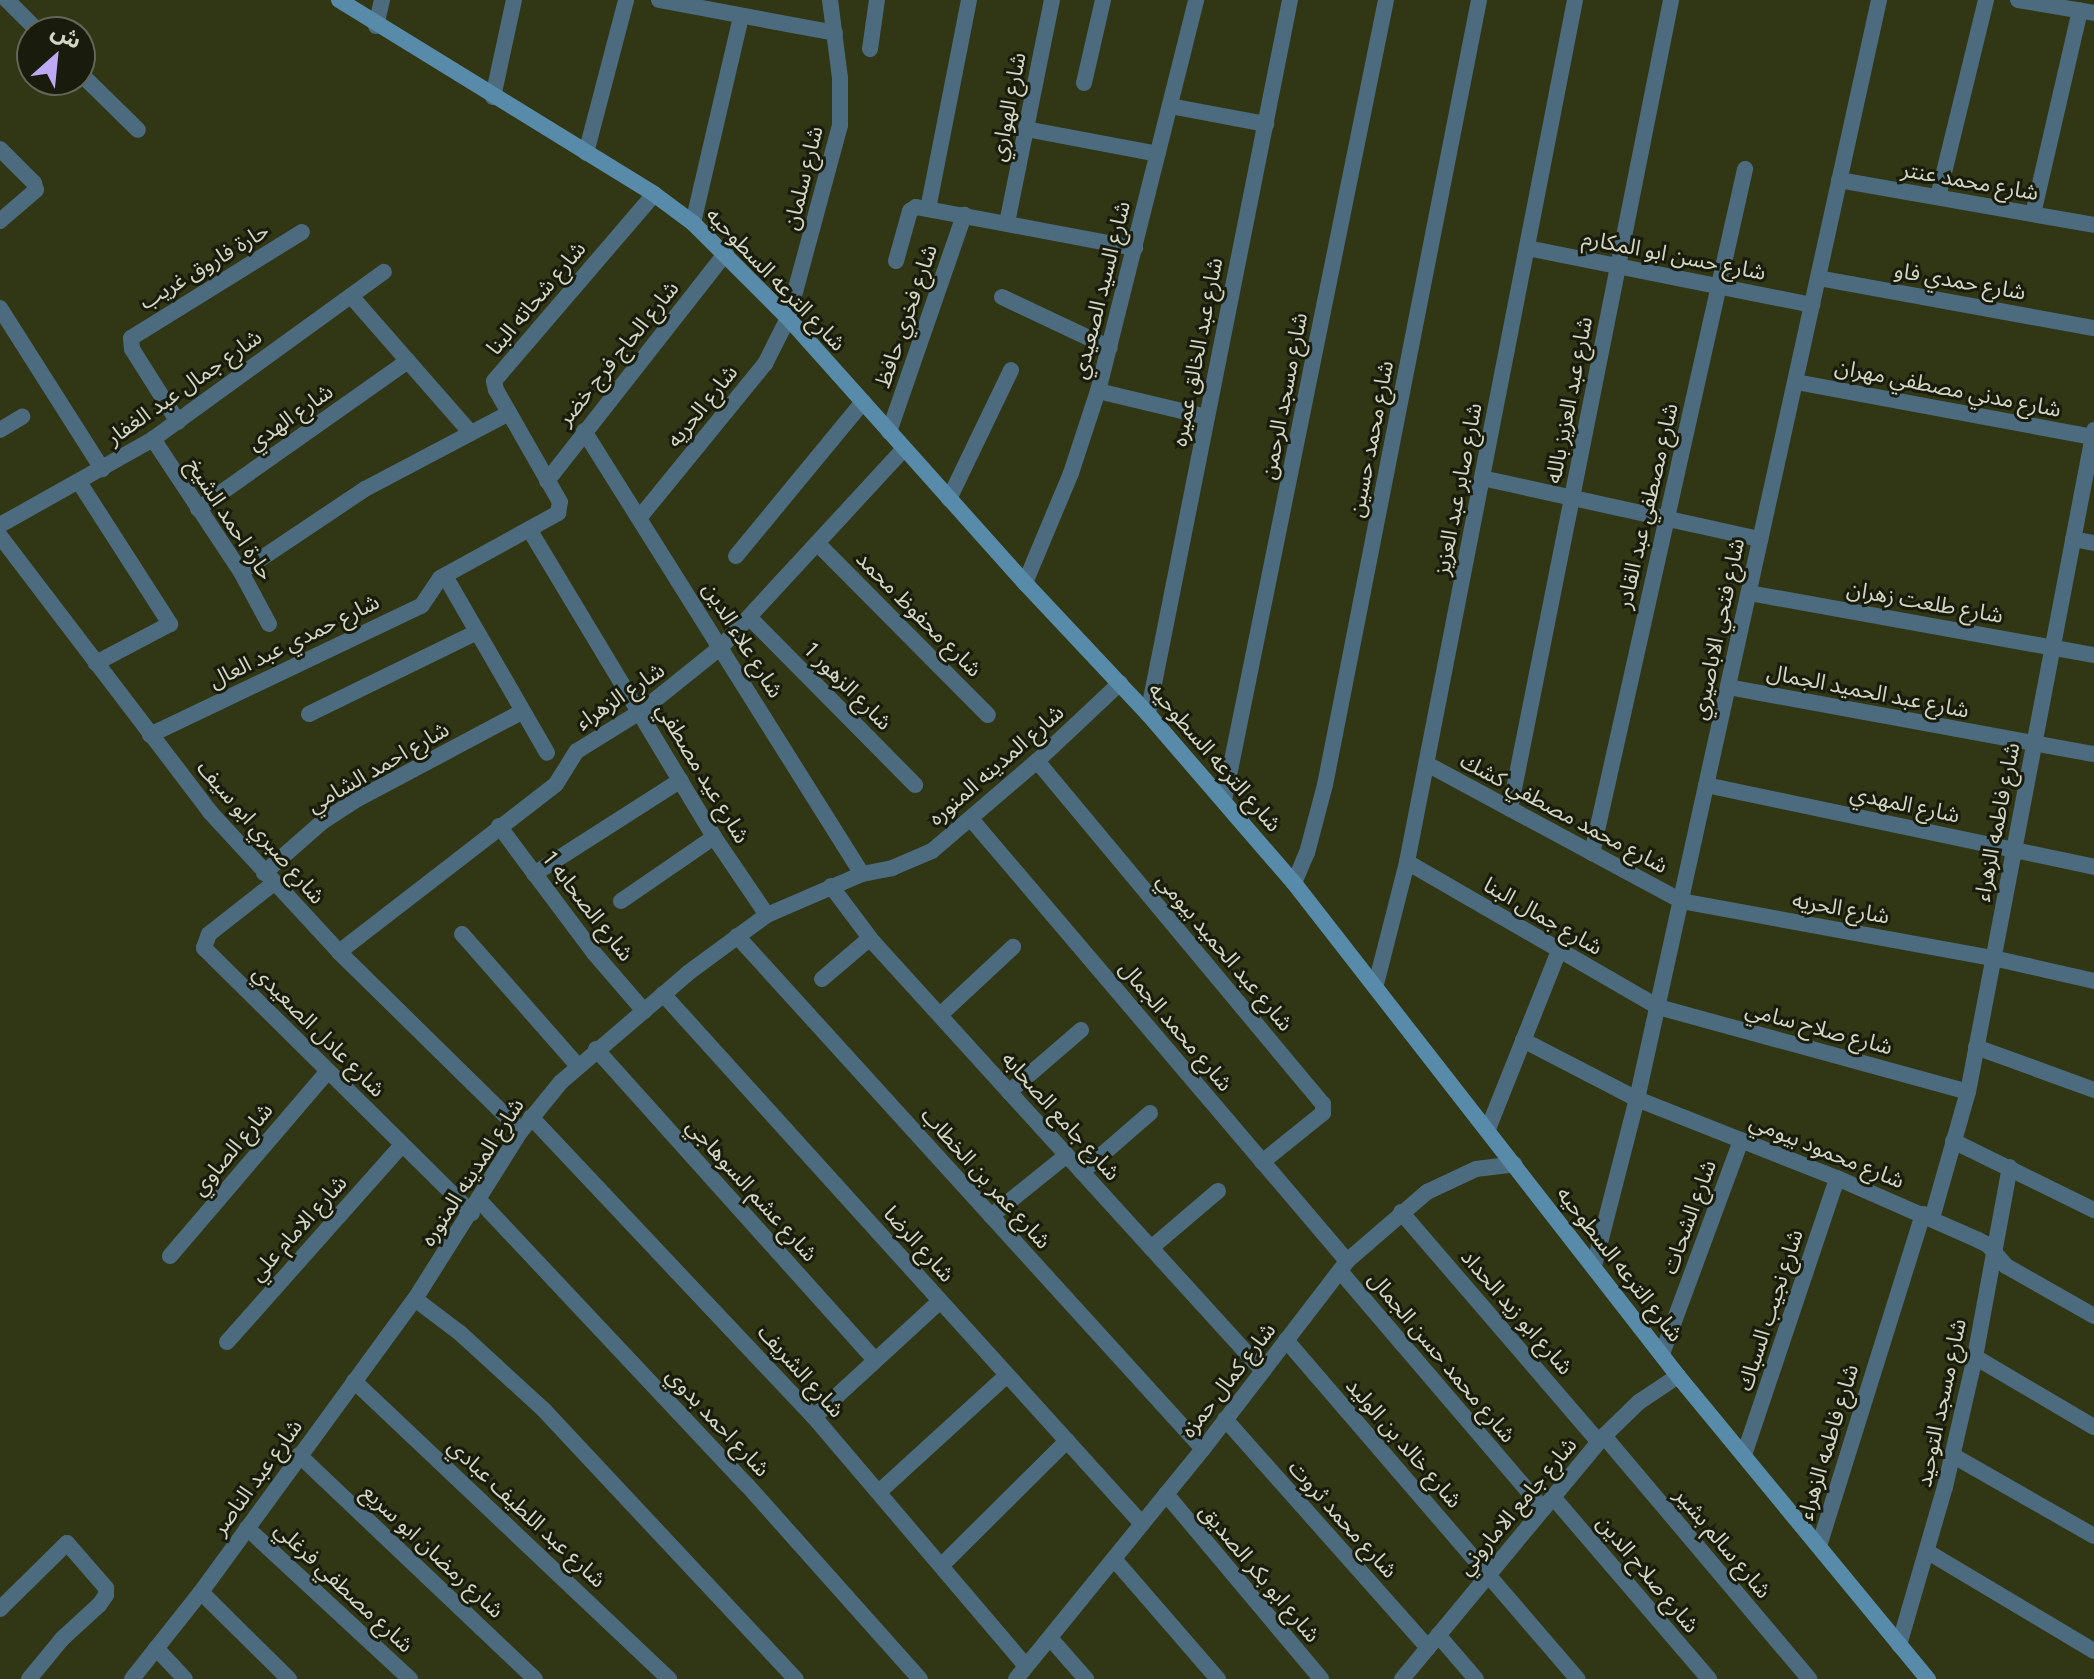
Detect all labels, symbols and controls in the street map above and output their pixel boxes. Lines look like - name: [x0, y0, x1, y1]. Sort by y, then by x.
- north arrow: [16, 16, 96, 96]
- text: ش: [47, 18, 85, 54]
- street label: شارع الهواري: [985, 50, 1031, 164]
- street label: شارع سلمان: [777, 123, 829, 233]
- street label: شارع محمد عنتر: [1900, 156, 2040, 206]
- street label: شارع السيد الصعيدي: [1066, 198, 1136, 382]
- street label: شارع الترعه السطوحيه: [701, 202, 851, 356]
- street label: حارة فاروق غريب: [134, 217, 274, 315]
- street label: شارع حسن ابو المكارم: [1580, 224, 1768, 286]
- street label: شارع شحاته البنا: [481, 236, 591, 360]
- street label: شارع فخري حافظ: [869, 241, 943, 391]
- street label: شارع عبد الخالق عميره: [1166, 255, 1228, 449]
- street label: شارع حمدي فاو: [1892, 256, 2028, 306]
- street label: شارع الحاج فرج خضر: [552, 275, 684, 431]
- street label: شارع مسجد الرحمن: [1255, 310, 1313, 482]
- street label: شارع عبد العزيز بالله: [1540, 314, 1598, 486]
- street label: شارع جمال عبد الغفار: [101, 324, 267, 450]
- street label: شارع مدني مصطفي مهران: [1833, 353, 2063, 423]
- street label: شارع محمد حسين: [1343, 358, 1399, 520]
- street label: شارع الحريه: [661, 360, 743, 452]
- street label: شارع الهدي: [242, 378, 338, 456]
- street label: شارع صابر عبد العزيز: [1428, 401, 1488, 577]
- street label: شارع مصطفي عبد القادر: [1610, 401, 1684, 611]
- street label: حارة احمد الشيخ: [181, 453, 279, 585]
- street label: شارع فتحي الاباصيري: [1686, 536, 1750, 722]
- street label: شارع محفوظ محمد: [851, 546, 987, 682]
- street label: شارع طلعت زهران: [1845, 575, 2005, 629]
- street label: شارع علاء الدين: [697, 577, 789, 703]
- street label: شارع حمدي عبد العال: [204, 588, 384, 694]
- street label: شارع الزهور 1: [798, 636, 898, 736]
- street label: شارع الزهراء: [570, 657, 670, 735]
- street label: شارع عبد الحميد الجمال: [1765, 658, 1971, 724]
- street label: شارع الترعه السطوحيه: [1143, 677, 1287, 837]
- street label: شارع عيد مصطفي: [651, 698, 755, 848]
- street label: شارع المدينه المنوره: [923, 699, 1069, 831]
- street label: شارع احمد الشامي: [302, 716, 454, 818]
- street label: شارع فاطمه الزهراء: [1969, 740, 2025, 904]
- street label: شارع محمد مصطفي كشك: [1456, 747, 1672, 879]
- street label: شارع صبري ابو سيف: [191, 755, 331, 909]
- street label: شارع المهدي: [1848, 780, 1962, 828]
- street label: شارع الصحابه 1: [537, 846, 639, 966]
- street label: شارع عبد الحميد بيومي: [1151, 868, 1299, 1036]
- street label: شارع جمال البنا: [1479, 871, 1607, 961]
- street label: شارع الحريه: [1790, 886, 1892, 930]
- street label: شارع محمد الجمال: [1114, 955, 1238, 1097]
- street label: شارع عادل الصعيدي: [247, 959, 391, 1103]
- street label: شارع صلاح سامي: [1742, 996, 1896, 1060]
- street label: شارع جامع الصحابه: [996, 1046, 1126, 1186]
- street label: شارع المدينه المنوره: [414, 1093, 530, 1251]
- street label: شارع الصاوي: [186, 1097, 278, 1201]
- street label: شارع عمر بن الخطاب: [916, 1102, 1056, 1254]
- street label: شارع محمود بيومي: [1746, 1108, 1908, 1194]
- street label: شارع عشم السوهاجي: [681, 1113, 823, 1267]
- street label: شارع الشحات: [1656, 1156, 1722, 1278]
- street label: شارع الامام علي: [244, 1170, 352, 1286]
- street label: شارع الترعه السطوحيه: [1551, 1181, 1689, 1347]
- street label: شارع الرضا: [878, 1201, 960, 1287]
- street label: شارع نجيب السباك: [1731, 1226, 1809, 1394]
- street label: شارع ابو زيد الحداد: [1455, 1244, 1579, 1380]
- street label: شارع محمد حسن الجمال: [1363, 1266, 1521, 1448]
- street label: شارع مسجد التوحيد: [1910, 1316, 1972, 1490]
- street label: شارع كمال حمزه: [1175, 1317, 1281, 1443]
- street label: شارع الشريف: [752, 1319, 850, 1423]
- street label: شارع فاطمه الزهراء: [1792, 1361, 1864, 1523]
- street label: شارع احمد بدوي: [661, 1362, 775, 1482]
- street label: شارع خالد بن الوليد: [1340, 1373, 1468, 1513]
- street label: شارع عبد الناصر: [206, 1414, 308, 1540]
- street label: شارع جامع الاماروني: [1452, 1432, 1582, 1580]
- street label: شارع عبد اللطيف عبادي: [443, 1433, 611, 1593]
- street label: شارع محمد ثروت: [1283, 1454, 1403, 1584]
- street label: شارع رمضان ابو سريع: [357, 1479, 509, 1623]
- street label: شارع سالم بشير: [1669, 1482, 1777, 1604]
- street label: شارع ابو بكر الصديق: [1194, 1498, 1326, 1648]
- street label: شارع صلاح الدين: [1591, 1510, 1705, 1638]
- street label: شارع مصطفي فرغلي: [269, 1516, 419, 1658]

